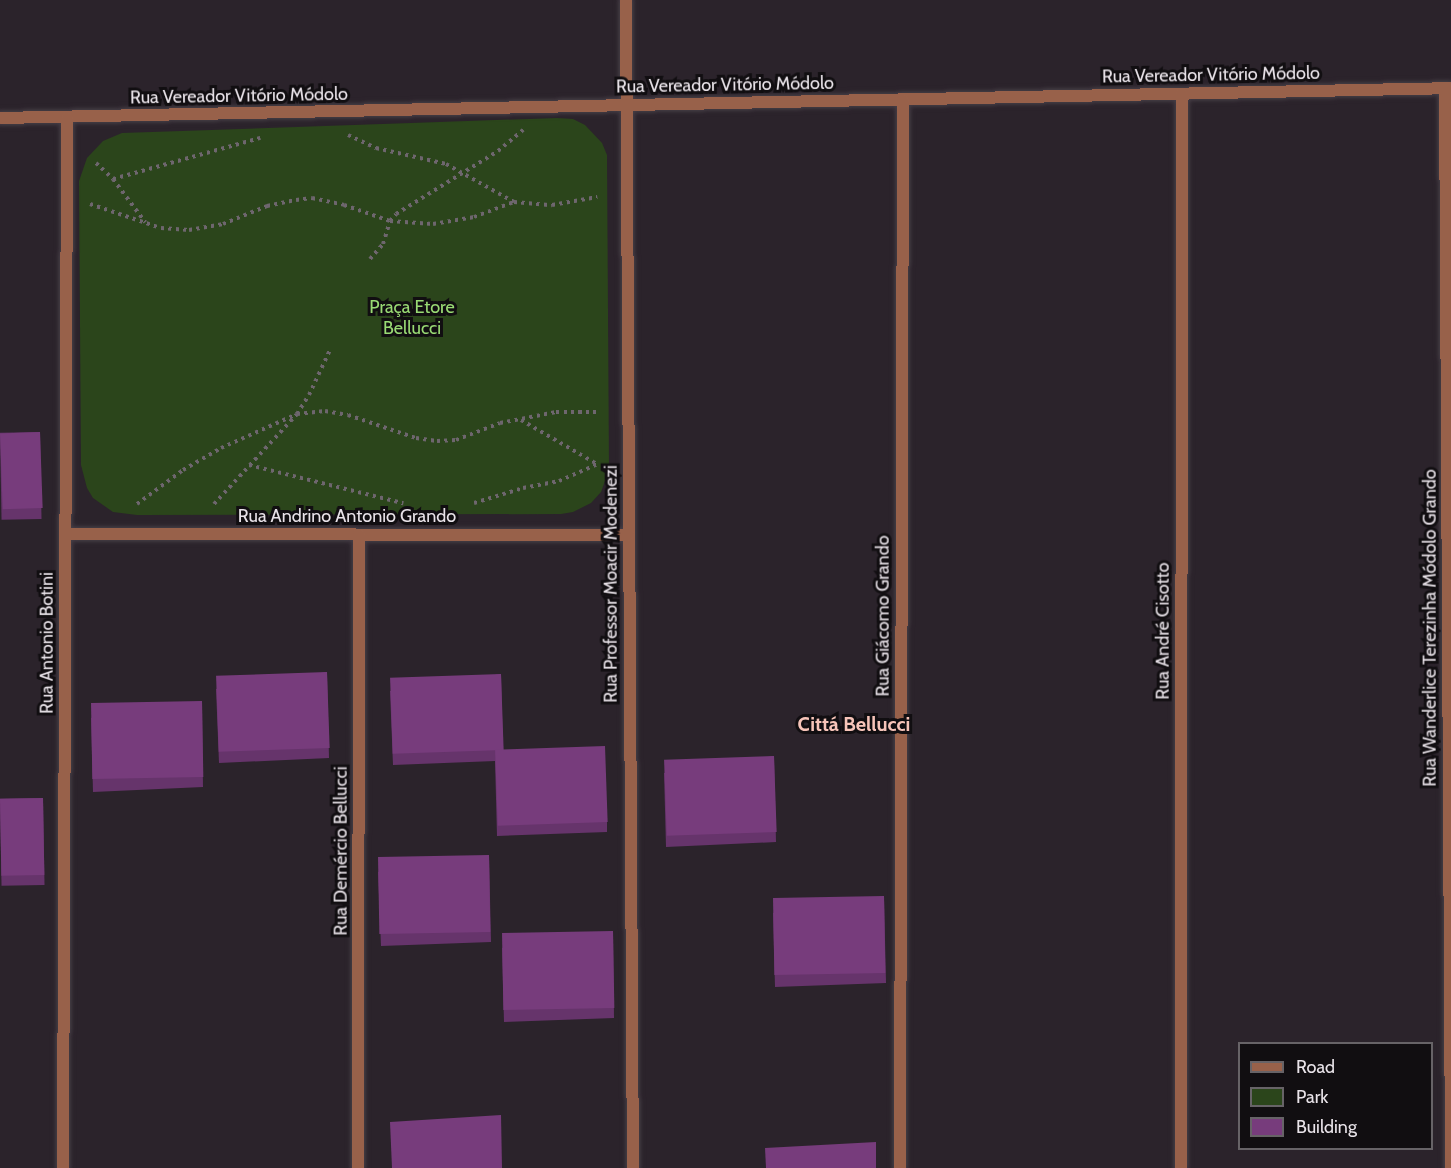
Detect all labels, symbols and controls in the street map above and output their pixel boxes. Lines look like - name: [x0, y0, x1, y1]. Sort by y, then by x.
- street label: Rua Vereador Vitório Módolo: [1102, 62, 1320, 88]
- street label: Rua Vereador Vitório Módolo: [616, 72, 834, 98]
- street label: Rua Vereador Vitório Módolo: [130, 83, 348, 109]
- park label: Praça Etore Bellucci: [369, 297, 455, 340]
- street label: Rua Professor Moacir Modenezi: [600, 465, 622, 703]
- street label: Rua Wanderlice Terezinha Módolo Grando: [1419, 469, 1441, 787]
- street label: Rua Andrino Antonio Grando: [238, 505, 456, 527]
- street label: Rua Giácomo Grando: [872, 535, 894, 697]
- street label: Rua André Cisotto: [1152, 562, 1174, 700]
- street label: Rua Antonio Botini: [36, 572, 58, 714]
- district label: Cittá Bellucci: [798, 712, 910, 736]
- street label: Rua Demércio Bellucci: [330, 766, 352, 936]
- legend: [1238, 1042, 1433, 1150]
- text: Road: [1296, 1056, 1335, 1078]
- text: Park: [1296, 1086, 1328, 1108]
- text: Building: [1296, 1116, 1357, 1138]

